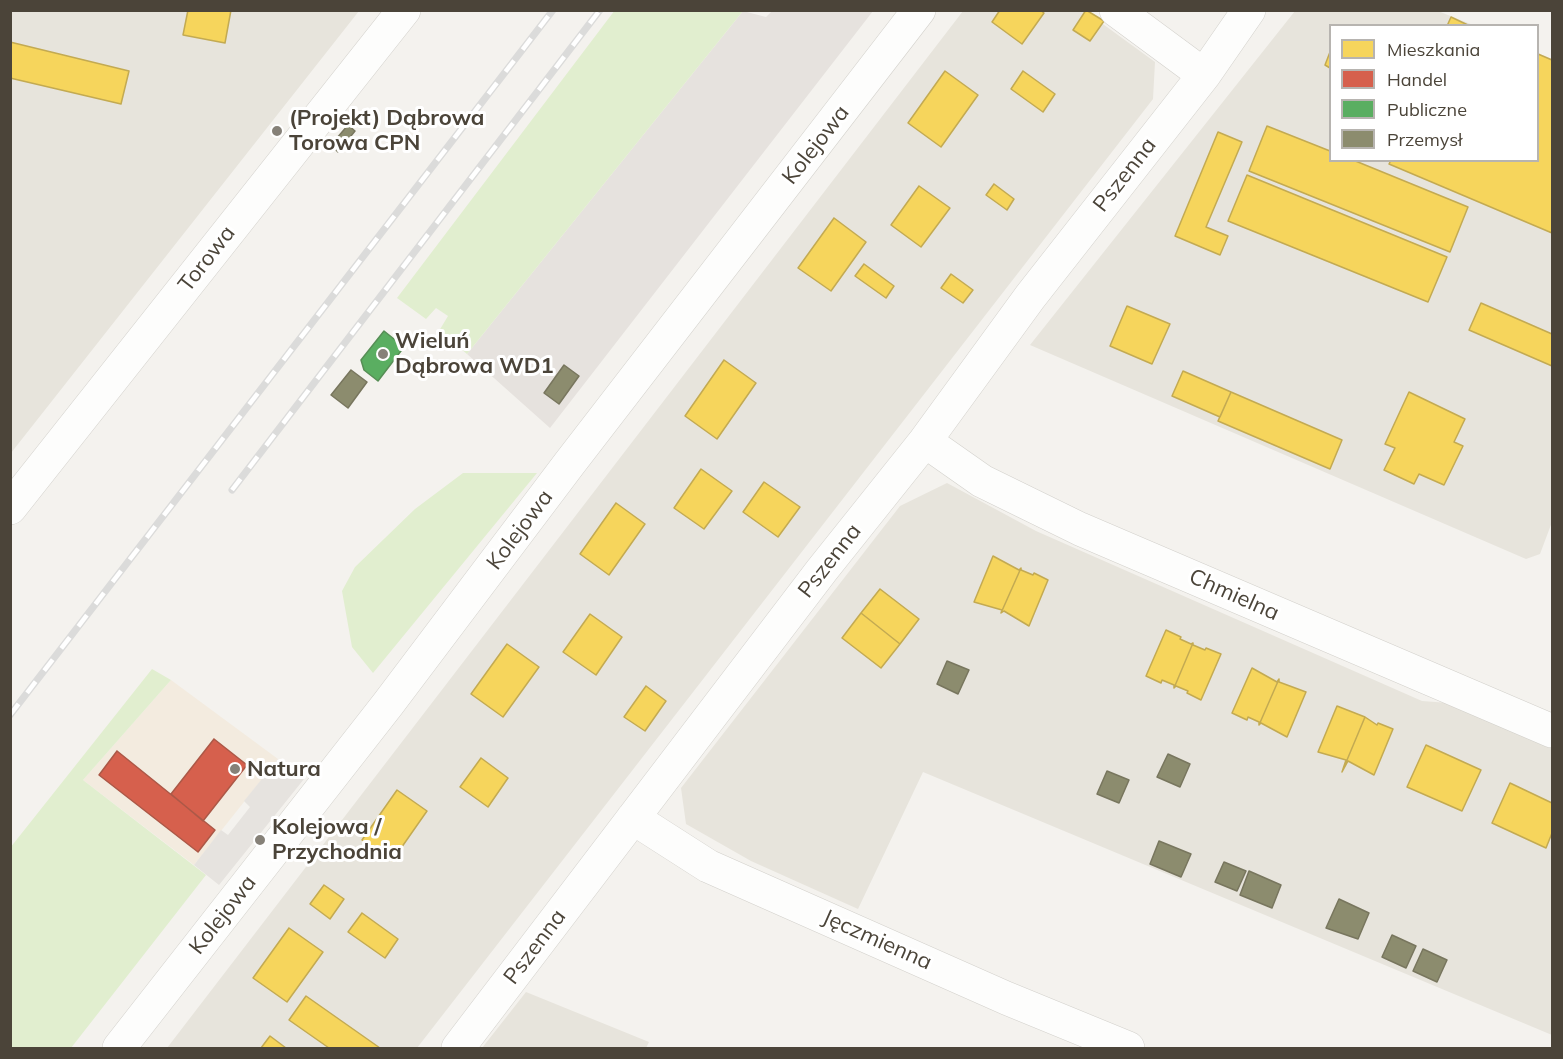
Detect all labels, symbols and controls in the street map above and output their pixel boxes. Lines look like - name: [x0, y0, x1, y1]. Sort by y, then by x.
- legend: [1329, 24, 1539, 162]
- text: Mieszkania: [1387, 38, 1480, 61]
- text: Handel: [1387, 68, 1447, 91]
- text: Publiczne: [1387, 98, 1467, 121]
- street label: Kolejowa: [777, 100, 855, 190]
- place label: (Projekt) Dąbrowa Torowa CPN: [289, 105, 484, 156]
- marker: (Projekt) Dąbrowa Torowa CPN: [270, 124, 284, 138]
- text: Przemysł: [1387, 128, 1462, 151]
- street label: Pszenna: [1088, 133, 1162, 217]
- street label: Torowa: [173, 221, 241, 297]
- place label: Wieluń Dąbrowa WD1: [395, 328, 554, 380]
- marker: Wieluń Dąbrowa WD1: [376, 347, 390, 361]
- street label: Kolejowa: [481, 485, 559, 575]
- street label: Pszenna: [793, 519, 867, 603]
- street label: Chmielna: [1185, 563, 1283, 627]
- place label: Natura: [247, 756, 321, 782]
- marker: Natura: [228, 762, 242, 776]
- place label: Kolejowa / Przychodnia: [272, 814, 402, 866]
- marker: Kolejowa / Przychodnia: [253, 833, 267, 847]
- street label: Kolejowa: [184, 870, 262, 960]
- street label: Pszenna: [498, 904, 572, 990]
- street label: Jęczmienna: [818, 904, 936, 976]

